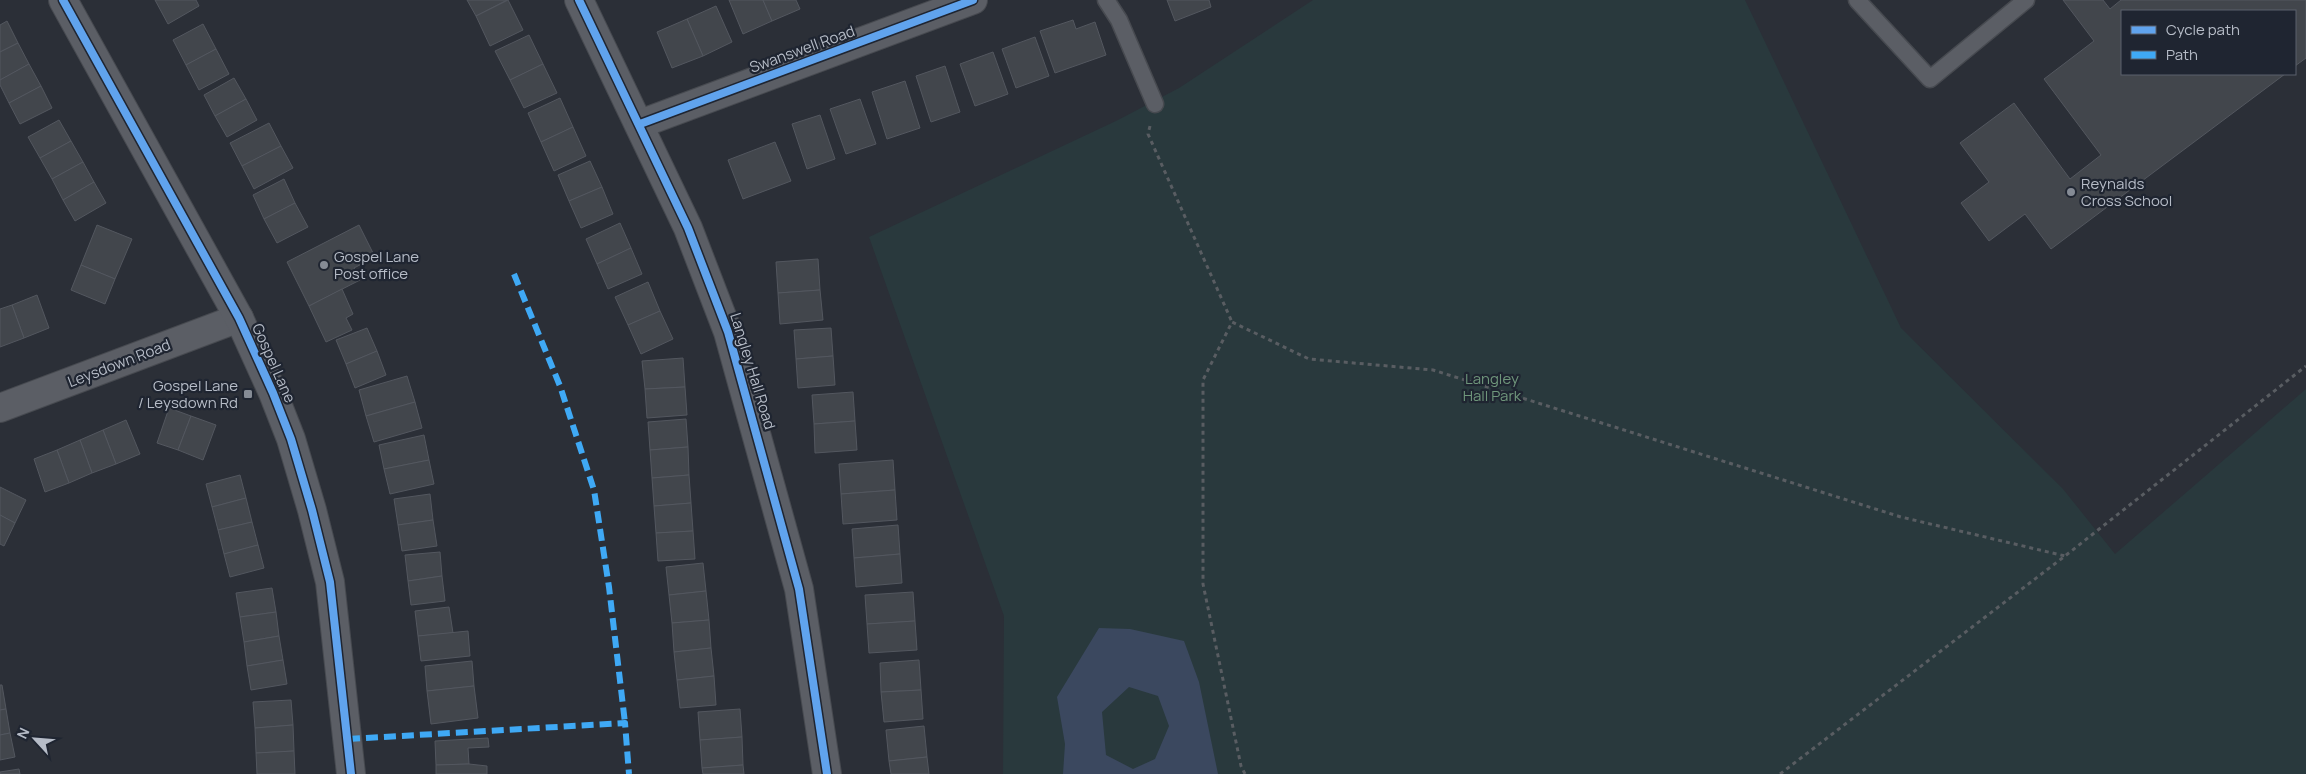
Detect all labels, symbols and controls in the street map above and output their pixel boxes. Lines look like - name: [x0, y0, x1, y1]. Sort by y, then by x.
- legend: [2121, 10, 2296, 75]
- text: Cycle path: [2166, 19, 2240, 40]
- street label: Swanswell Road: [746, 20, 858, 78]
- text: Path: [2166, 44, 2198, 65]
- place label: Reynalds Cross School: [2081, 173, 2172, 211]
- marker: Reynalds Cross School: [2065, 186, 2077, 198]
- place label: Gospel Lane Post office: [334, 246, 419, 284]
- marker: Gospel Lane Post office: [318, 259, 330, 271]
- street label: Langley Hall Road: [725, 310, 781, 432]
- street label: Gospel Lane: [247, 320, 301, 406]
- street label: Leysdown Road: [65, 334, 173, 392]
- park label: Langley Hall Park: [1463, 368, 1522, 406]
- place label: Gospel Lane / Leysdown Rd: [138, 375, 238, 413]
- marker: Gospel Lane / Leysdown Rd: [242, 388, 254, 400]
- north arrow: [10, 714, 60, 764]
- text: N: [12, 724, 34, 742]

